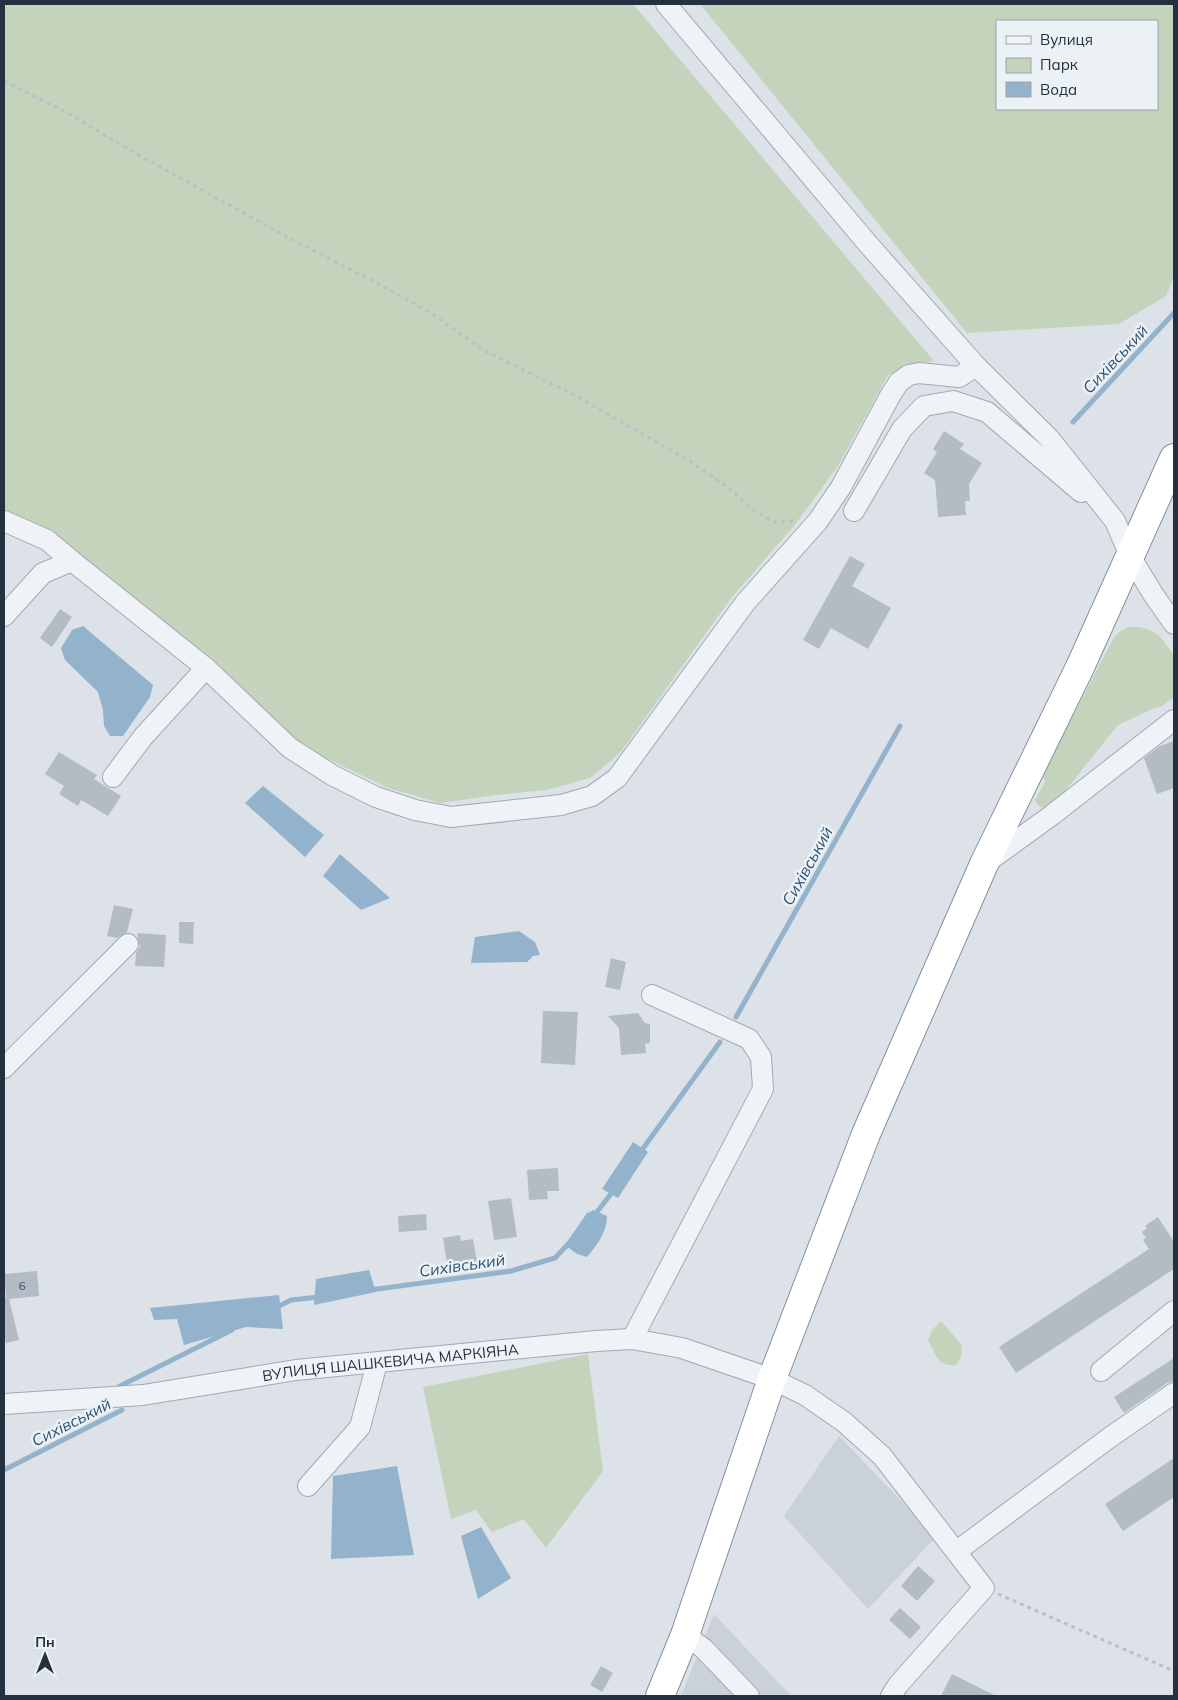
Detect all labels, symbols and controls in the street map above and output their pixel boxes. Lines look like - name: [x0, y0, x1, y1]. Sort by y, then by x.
- legend: [996, 20, 1158, 110]
- text: Вулиця: [1040, 30, 1093, 49]
- text: Парк: [1040, 55, 1079, 74]
- text: Вода: [1040, 80, 1077, 99]
- water label: Сихівський: [1078, 321, 1152, 397]
- water label: Сихівський: [777, 823, 837, 909]
- water label: Сихівський: [418, 1249, 506, 1281]
- house number: 6: [18, 1278, 26, 1293]
- street label: ВУЛИЦЯ ШАШКЕВИЧА МАРКІЯНА: [261, 1339, 520, 1385]
- water label: Сихівський: [28, 1393, 114, 1451]
- north arrow: [20, 1630, 70, 1680]
- text: Пн: [35, 1633, 55, 1651]

